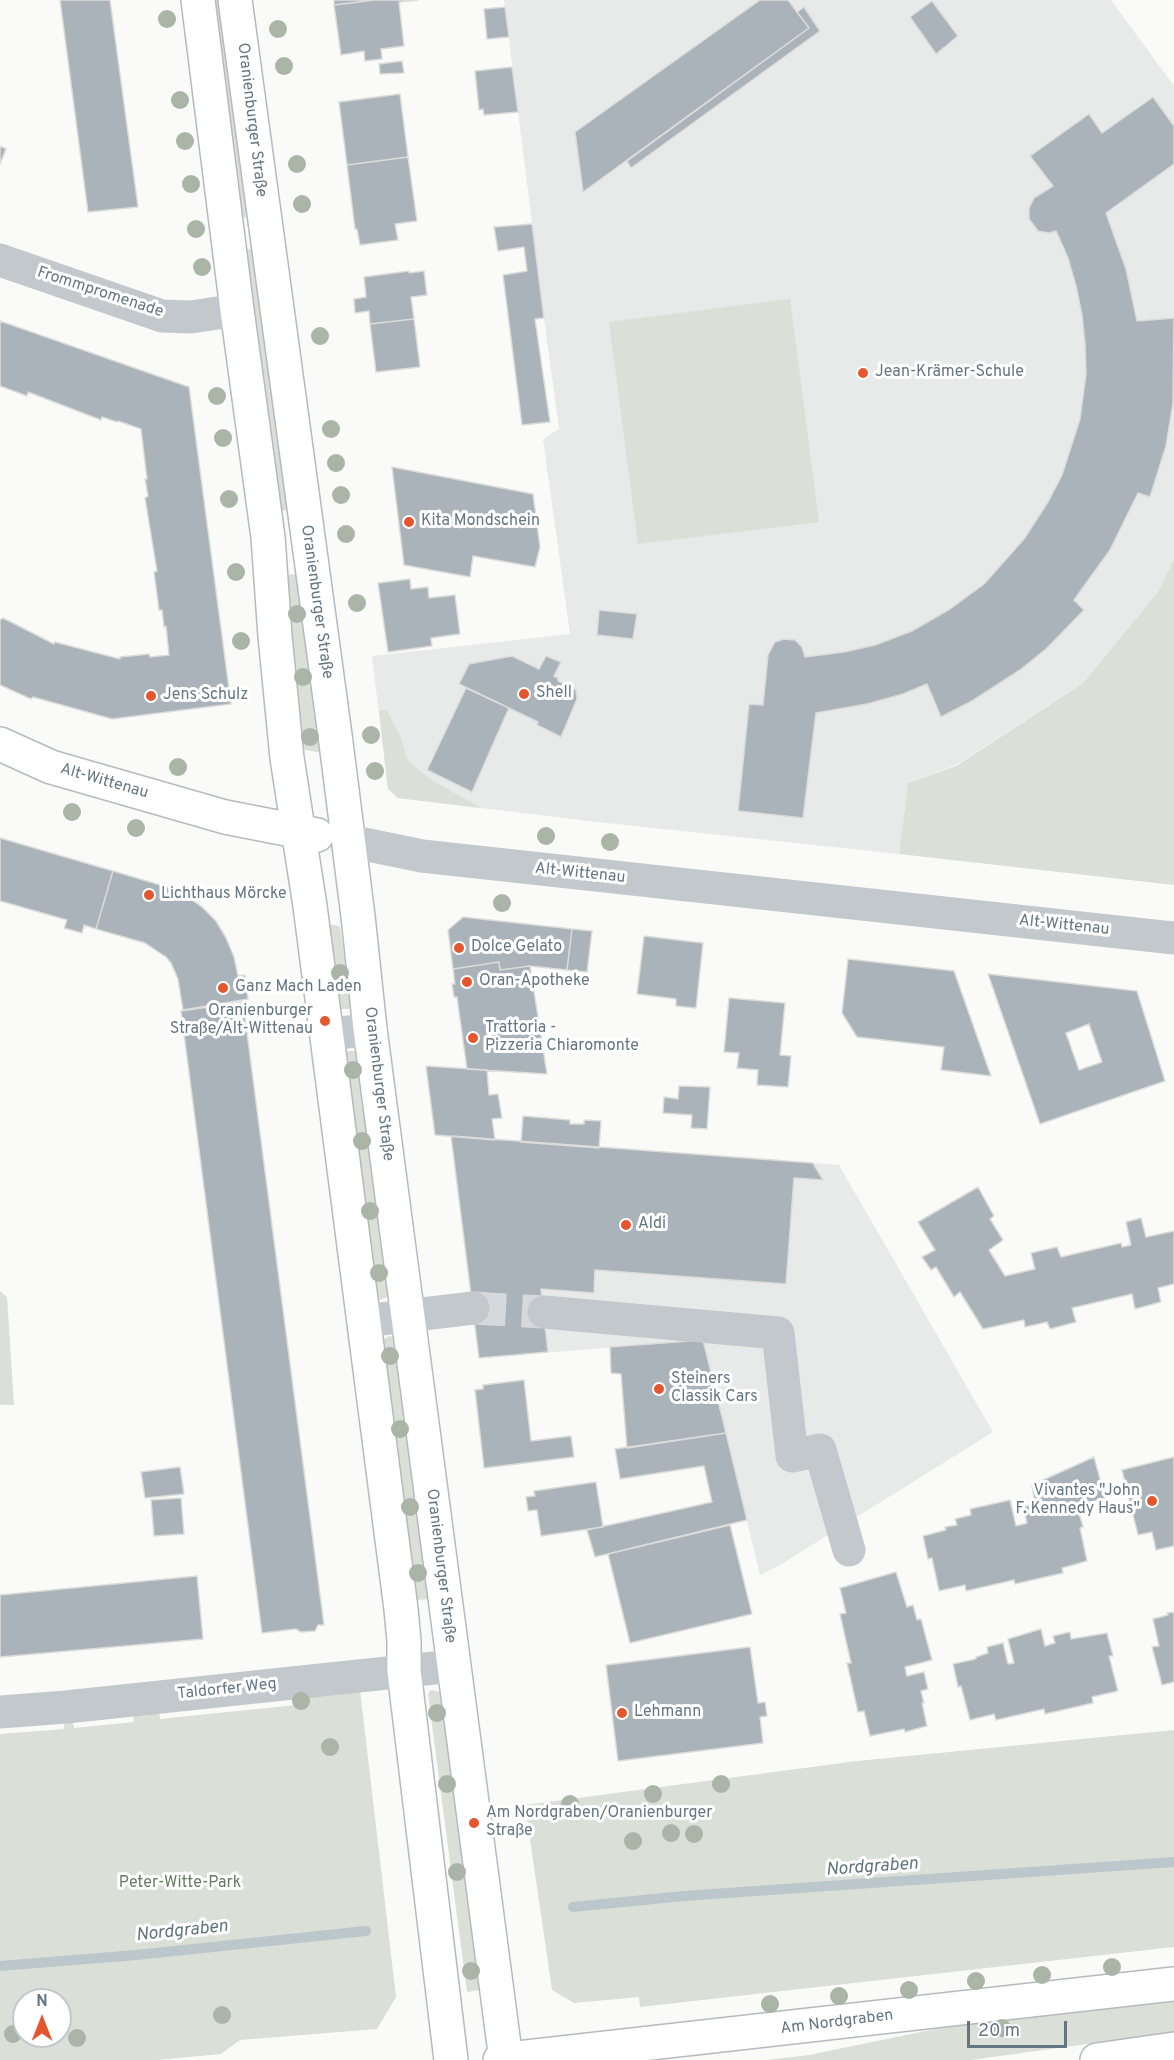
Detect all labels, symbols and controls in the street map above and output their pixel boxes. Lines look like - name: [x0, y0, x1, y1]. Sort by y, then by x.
- street label: Oranienburger Straße: [232, 42, 270, 198]
- street label: Frommpromenade: [34, 264, 166, 322]
- place label: Jean-Krämer-Schule: [875, 363, 1024, 383]
- marker: Jean-Krämer-Schule: [856, 366, 870, 380]
- place label: Kita Mondschein: [421, 512, 540, 532]
- marker: Kita Mondschein: [402, 515, 416, 529]
- street label: Oranienburger Straße: [296, 524, 336, 680]
- place label: Shell: [536, 684, 572, 704]
- place label: Jens Schulz: [163, 686, 248, 706]
- marker: Shell: [517, 687, 531, 701]
- marker: Jens Schulz: [144, 689, 158, 703]
- street label: Alt-Wittenau: [58, 760, 150, 804]
- street label: Alt-Wittenau: [534, 860, 626, 888]
- place label: Lichthaus Mörcke: [161, 885, 287, 905]
- marker: Lichthaus Mörcke: [142, 888, 156, 902]
- street label: Alt-Wittenau: [1018, 912, 1110, 940]
- place label: Dolce Gelato: [471, 938, 562, 958]
- marker: Dolce Gelato: [452, 941, 466, 955]
- place label: Oran-Apotheke: [479, 972, 590, 992]
- marker: Oran-Apotheke: [460, 975, 474, 989]
- place label: Ganz Mach Laden: [235, 978, 362, 998]
- marker: Ganz Mach Laden: [216, 981, 230, 995]
- place label: Oranienburger Straße/Alt-Wittenau: [170, 1002, 313, 1040]
- street label: Oranienburger Straße: [359, 1006, 397, 1162]
- marker: Oranienburger Straße/Alt-Wittenau: [318, 1014, 332, 1028]
- place label: Trattoria - Pizzeria Chiaromonte: [485, 1019, 639, 1057]
- marker: Trattoria - Pizzeria Chiaromonte: [466, 1031, 480, 1045]
- place label: Aldi: [638, 1215, 666, 1235]
- marker: Aldi: [619, 1218, 633, 1232]
- place label: Steiners Classik Cars: [671, 1370, 758, 1408]
- marker: Steiners Classik Cars: [652, 1382, 666, 1396]
- place label: Vivantes "John F. Kennedy Haus": [1015, 1482, 1140, 1520]
- street label: Oranienburger Straße: [421, 1488, 459, 1644]
- marker: Vivantes "John F. Kennedy Haus": [1145, 1494, 1159, 1508]
- street label: Taldorfer Weg: [176, 1675, 278, 1705]
- place label: Lehmann: [634, 1703, 701, 1723]
- marker: Lehmann: [615, 1706, 629, 1720]
- place label: Am Nordgraben/Oranienburger Straße: [486, 1804, 712, 1842]
- marker: Am Nordgraben/Oranienburger Straße: [467, 1816, 481, 1830]
- water label: Nordgraben: [825, 1854, 919, 1882]
- park label: Peter-Witte-Park: [119, 1874, 241, 1894]
- water label: Nordgraben: [135, 1916, 229, 1948]
- north arrow: [12, 1988, 72, 2048]
- text: N: [36, 1992, 48, 2012]
- street label: Am Nordgraben: [779, 2007, 895, 2039]
- scale bar: [970, 2009, 1070, 2047]
- text: 20 m: [978, 2020, 1020, 2043]

